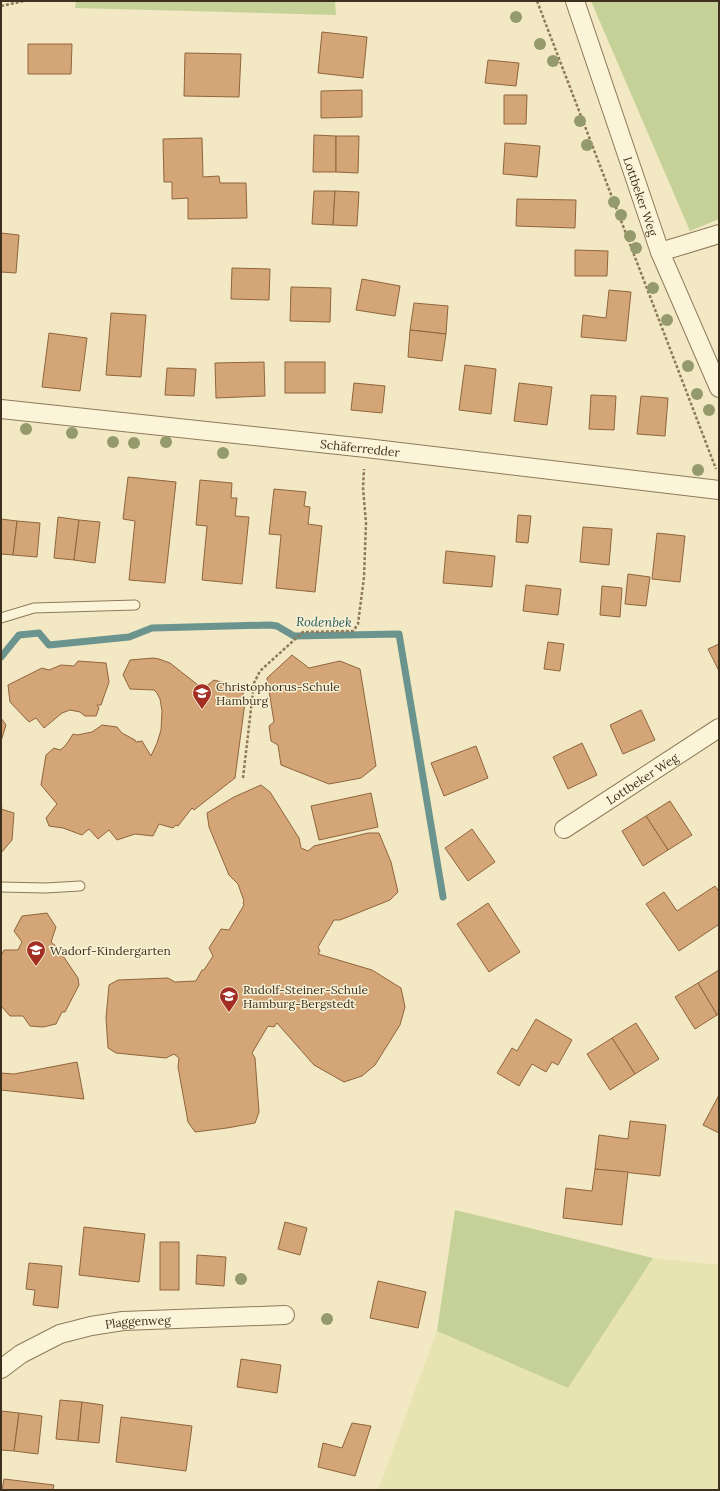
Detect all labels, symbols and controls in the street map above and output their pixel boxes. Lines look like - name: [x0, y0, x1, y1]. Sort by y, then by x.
- street label: Lottbeker Weg: [621, 155, 662, 238]
- street label: Schäferredder: [319, 436, 401, 460]
- water label: Rodenbek: [296, 613, 352, 631]
- place label: Christophorus-Schule Hamburg: [216, 679, 340, 708]
- school or university icon: Christophorus-Schule Hamburg: [191, 682, 213, 710]
- street label: Lottbeker Weg: [603, 749, 681, 807]
- school or university icon: Wadorf-Kindergarten: [25, 939, 47, 967]
- place label: Wadorf-Kindergarten: [50, 943, 171, 958]
- place label: Rudolf-Steiner-Schule Hamburg-Bergstedt: [243, 982, 368, 1011]
- school or university icon: Rudolf-Steiner-Schule Hamburg-Bergstedt: [218, 985, 240, 1013]
- street label: Plaggenweg: [104, 1312, 171, 1331]

